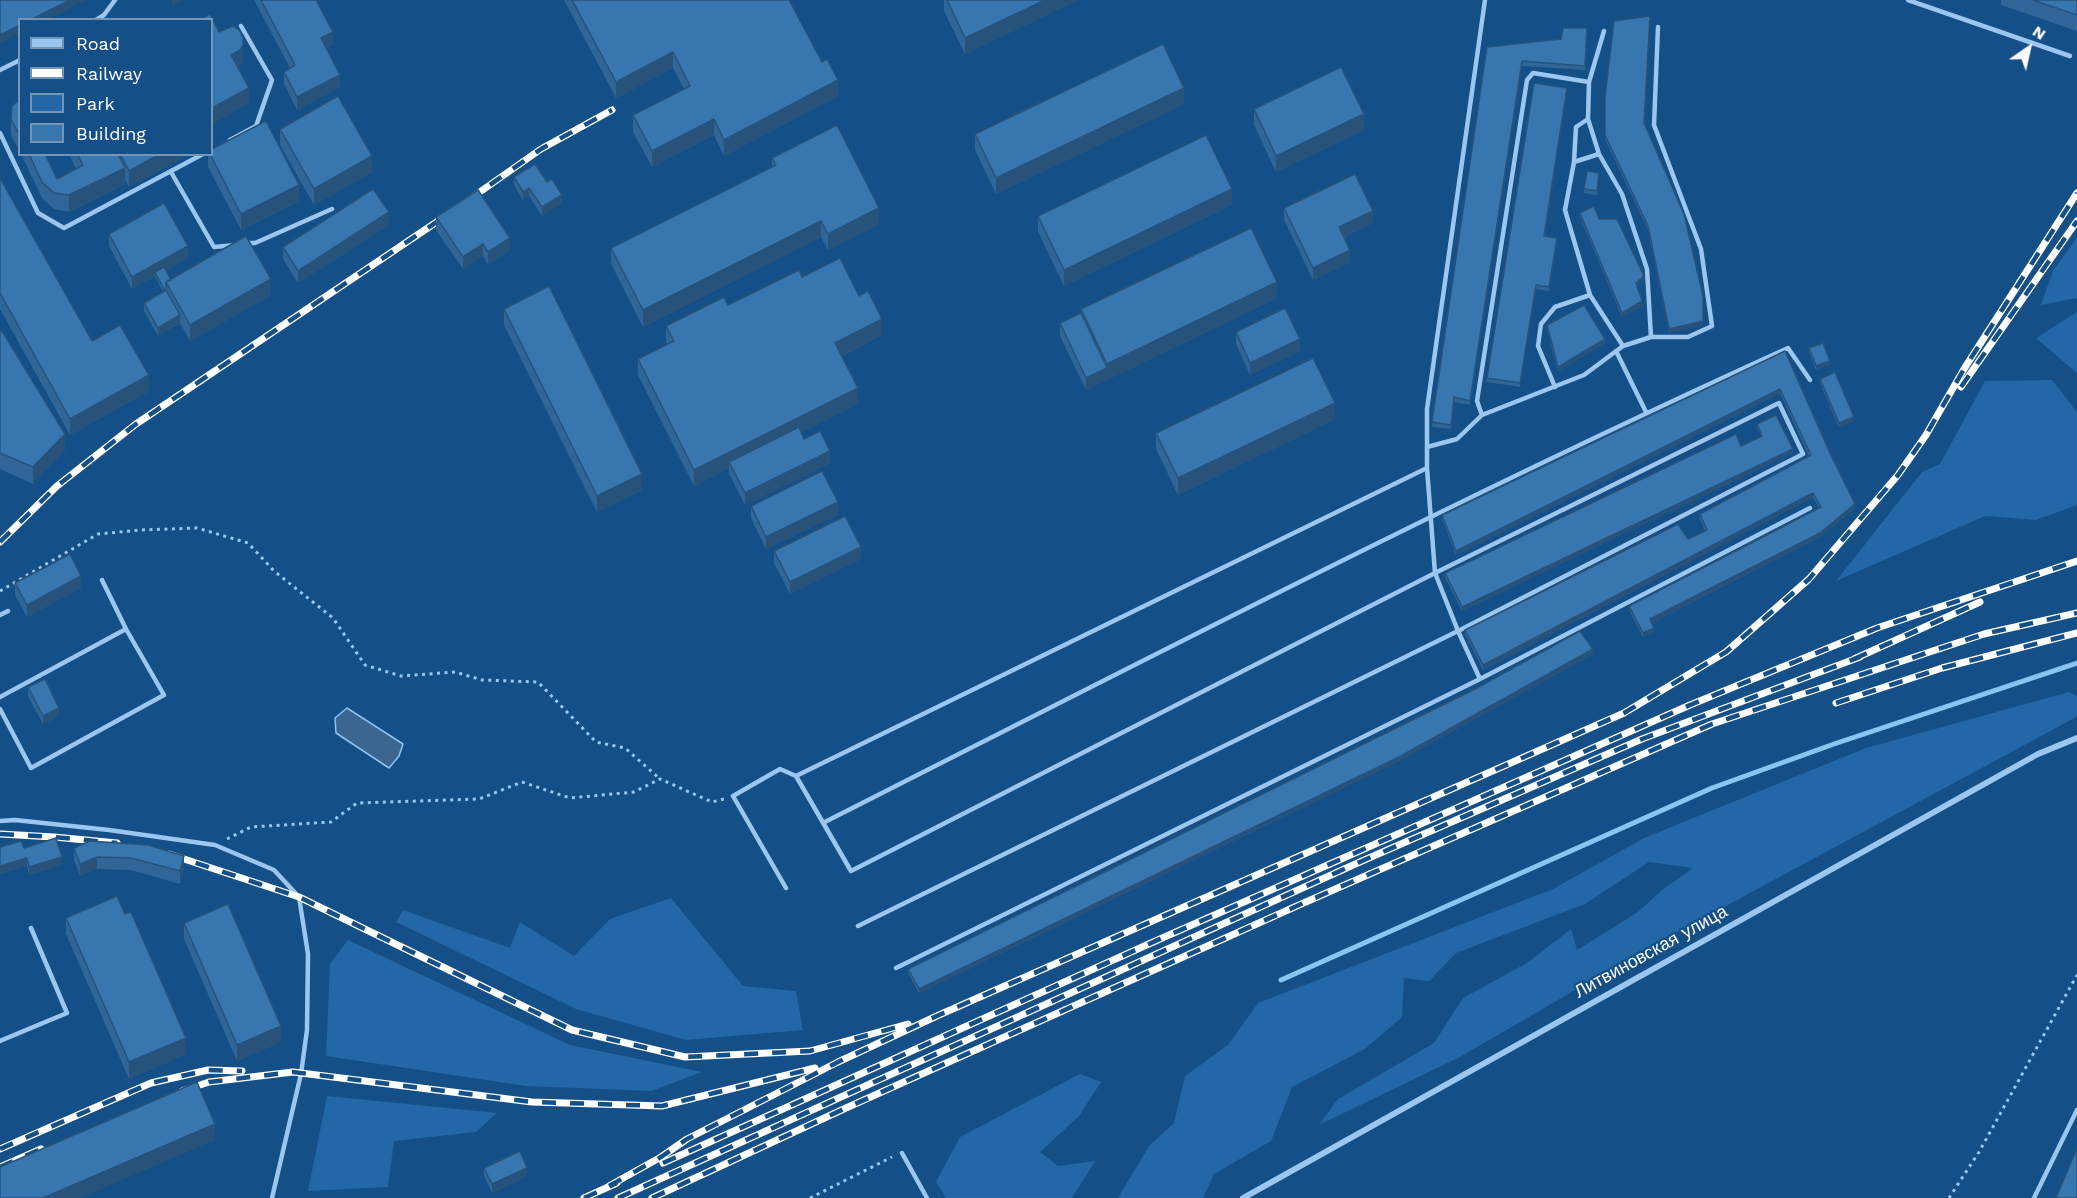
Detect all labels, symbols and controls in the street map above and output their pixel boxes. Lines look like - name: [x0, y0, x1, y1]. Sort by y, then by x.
- legend: [18, 18, 213, 156]
- north arrow: [1999, 18, 2059, 78]
- text: N: [2029, 21, 2050, 44]
- text: Road: [76, 33, 120, 54]
- text: Railway: [76, 63, 142, 84]
- text: Park: [76, 93, 115, 114]
- text: Building: [76, 123, 146, 144]
- street label: Литвиновская улица: [1571, 901, 1731, 1003]

